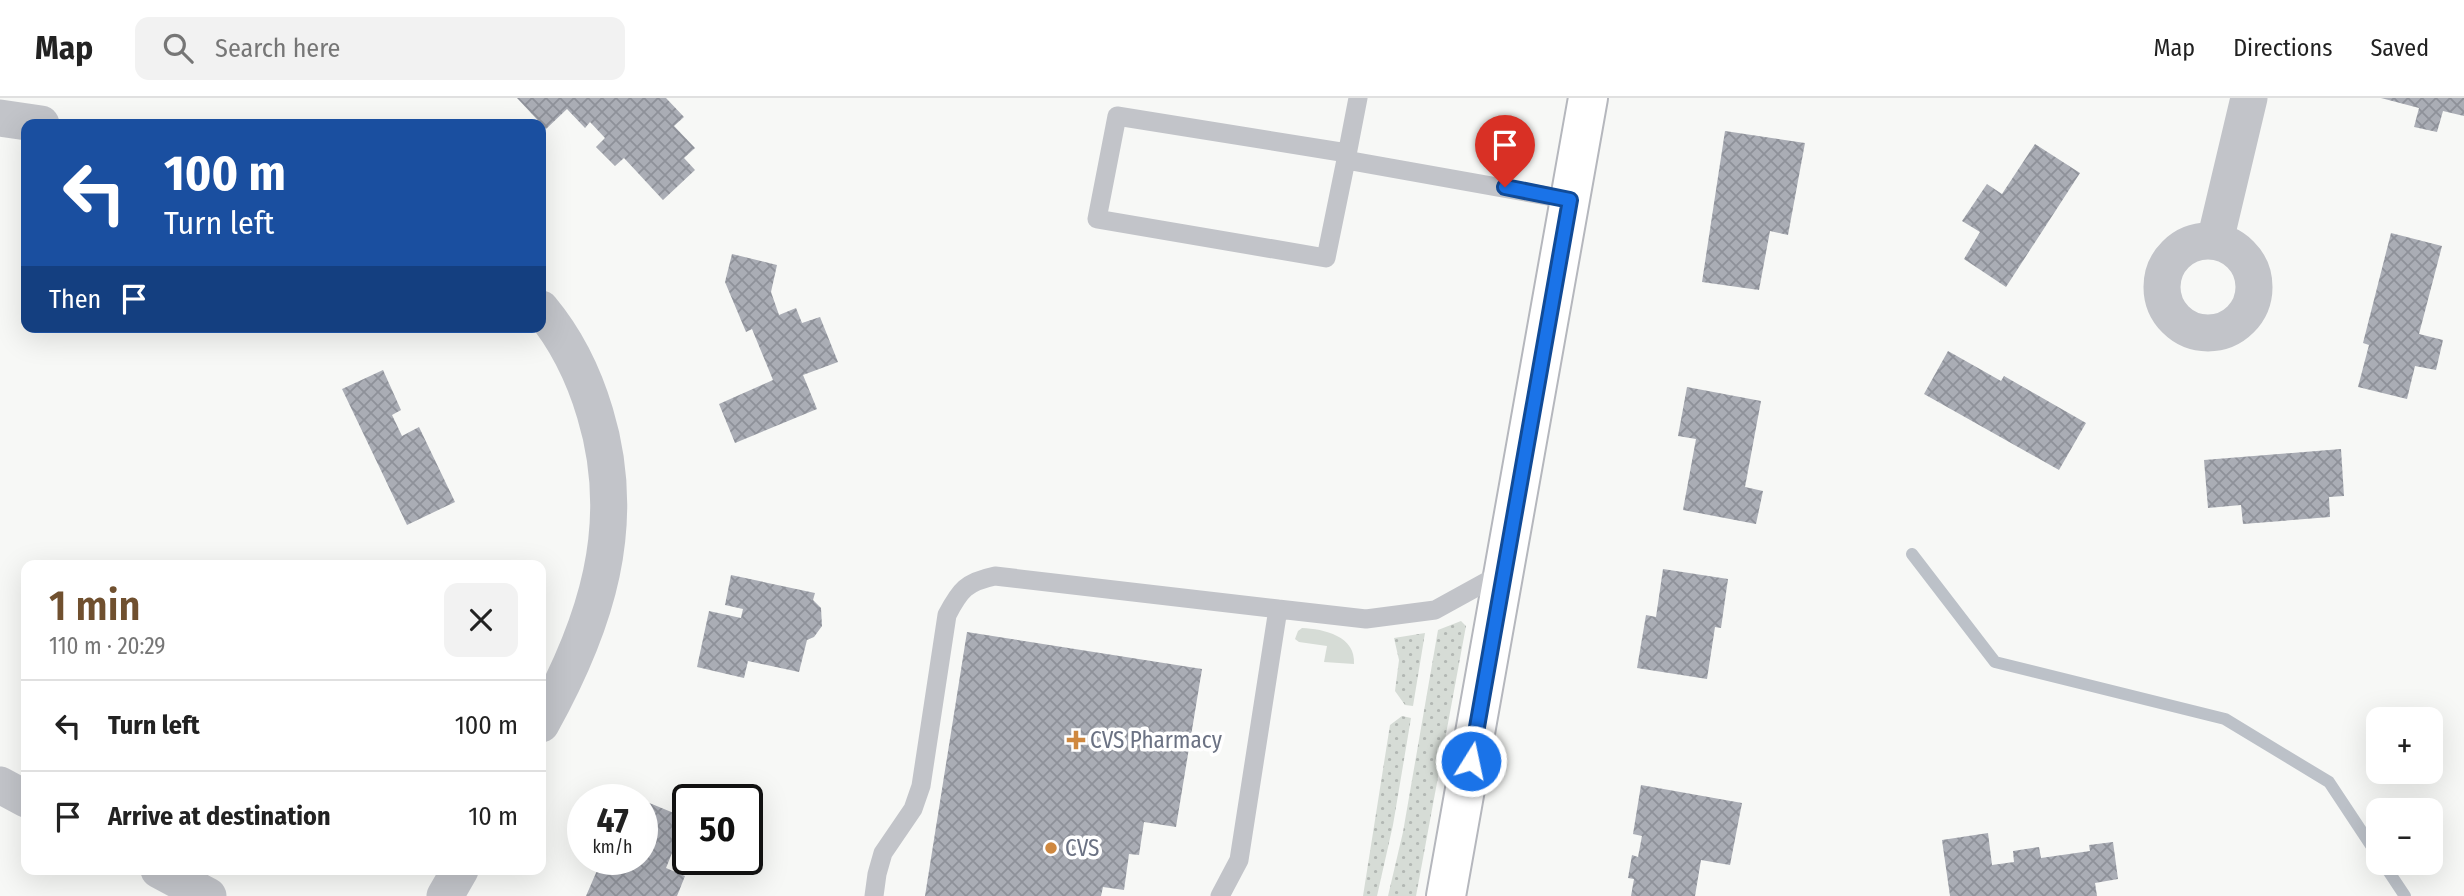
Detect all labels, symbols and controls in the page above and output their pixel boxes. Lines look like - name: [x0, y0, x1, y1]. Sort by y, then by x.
- search box: [135, 17, 625, 80]
- text: Map: [35, 28, 93, 68]
- icon: search: [159, 29, 197, 67]
- text: Search here: [215, 33, 340, 64]
- text: Map: [2154, 34, 2195, 62]
- text: Directions: [2233, 34, 2332, 62]
- text: Saved: [2370, 34, 2429, 62]
- pin: [1475, 115, 1535, 187]
- icon: arrive: [1486, 126, 1524, 164]
- text: 100 m: [164, 144, 286, 203]
- icon: left: [49, 147, 140, 238]
- text: Turn left: [164, 204, 274, 242]
- icon: arrive: [115, 280, 153, 318]
- text: Then: [49, 284, 101, 315]
- text: 1 min: [49, 581, 140, 631]
- button: close: [444, 583, 518, 657]
- text: 110 m · 20:29: [49, 632, 166, 660]
- icon: left: [49, 707, 87, 745]
- map controls: [2366, 707, 2443, 875]
- button: +: [2366, 707, 2443, 784]
- text: Turn left: [108, 710, 200, 741]
- text: 100 m: [455, 710, 518, 741]
- position arrow: [1434, 724, 1508, 798]
- place label: CVS Pharmacy: [1090, 726, 1223, 754]
- marker: CVS Pharmacy: [1068, 732, 1084, 748]
- speed limit sign: 50: [672, 784, 763, 875]
- icon: arrive: [49, 798, 87, 836]
- button: −: [2366, 798, 2443, 875]
- text: 47: [596, 799, 629, 841]
- text: Arrive at destination: [108, 801, 331, 832]
- text: 10 m: [468, 801, 518, 832]
- place label: CVS: [1065, 834, 1099, 862]
- text: km/h: [592, 836, 633, 858]
- marker: CVS: [1043, 840, 1059, 856]

